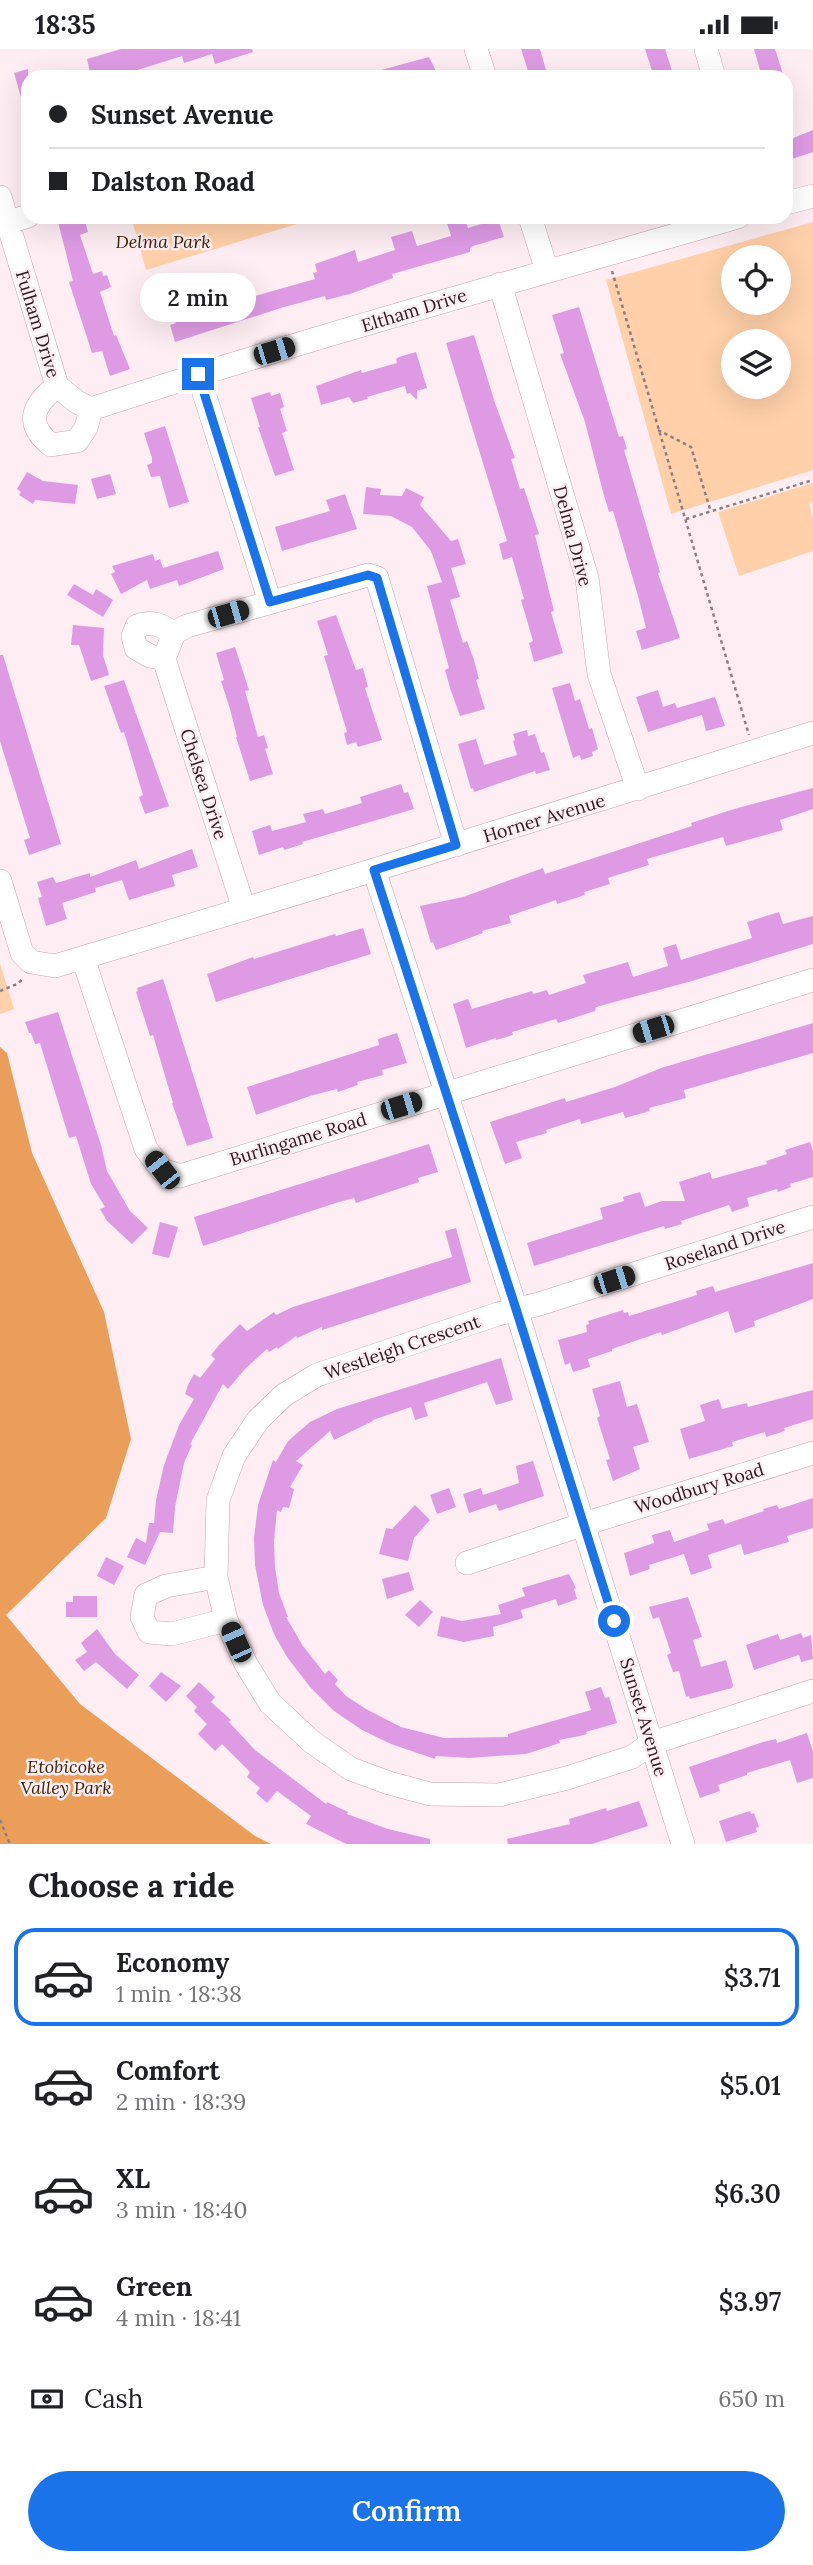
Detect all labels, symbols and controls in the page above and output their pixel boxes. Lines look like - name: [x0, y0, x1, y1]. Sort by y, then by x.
- text: 18:35: [35, 8, 96, 41]
- text: Sunset Avenue: [91, 98, 273, 131]
- text: Dalston Road: [91, 165, 255, 198]
- park label: Delma Park: [115, 230, 211, 253]
- map controls: [721, 245, 791, 399]
- button: locate: [721, 245, 791, 315]
- street label: Fulham Drive: [11, 267, 65, 381]
- callout: 2 min: [140, 273, 256, 321]
- text: 2 min: [168, 283, 228, 312]
- street label: Eltham Drive: [359, 283, 470, 337]
- button: layers: [721, 329, 791, 399]
- car: [251, 335, 298, 367]
- route end: [182, 358, 214, 390]
- street label: Delma Drive: [549, 483, 598, 589]
- car: [205, 598, 252, 630]
- street label: Chelsea Drive: [175, 726, 233, 843]
- street label: Horner Avenue: [480, 788, 608, 847]
- car: [630, 1013, 677, 1045]
- car: [378, 1090, 425, 1122]
- street label: Burlingame Road: [227, 1107, 369, 1171]
- car: [141, 1147, 184, 1193]
- street label: Roseland Drive: [662, 1215, 788, 1275]
- car: [591, 1264, 638, 1296]
- street label: Westleigh Crescent: [321, 1310, 483, 1384]
- street label: Woodbury Road: [631, 1457, 767, 1519]
- route start: [598, 1605, 630, 1637]
- car: [218, 1619, 255, 1665]
- street label: Sunset Avenue: [615, 1655, 673, 1779]
- park label: Etobicoke Valley Park: [20, 1755, 112, 1799]
- text: Choose a ride: [28, 1865, 235, 1906]
- icon: car: [32, 1946, 95, 2009]
- text: Economy: [116, 1946, 229, 1979]
- text: $3.71: [724, 1961, 781, 1994]
- text: 1 min · 18:38: [116, 1979, 242, 2008]
- icon: car: [32, 2054, 95, 2117]
- text: Comfort: [116, 2054, 220, 2087]
- text: $5.01: [720, 2069, 781, 2102]
- text: 2 min · 18:39: [116, 2087, 246, 2116]
- icon: car: [32, 2162, 95, 2225]
- text: XL: [116, 2162, 150, 2195]
- text: $6.30: [714, 2177, 781, 2210]
- text: 3 min · 18:40: [116, 2195, 248, 2224]
- icon: car: [32, 2270, 95, 2333]
- text: Green: [116, 2270, 192, 2303]
- text: $3.97: [719, 2285, 781, 2318]
- text: 4 min · 18:41: [116, 2303, 241, 2332]
- icon: cash: [28, 2380, 66, 2418]
- text: Cash: [84, 2382, 143, 2415]
- text: 650 m: [718, 2384, 785, 2413]
- button: Confirm: [28, 2471, 785, 2551]

